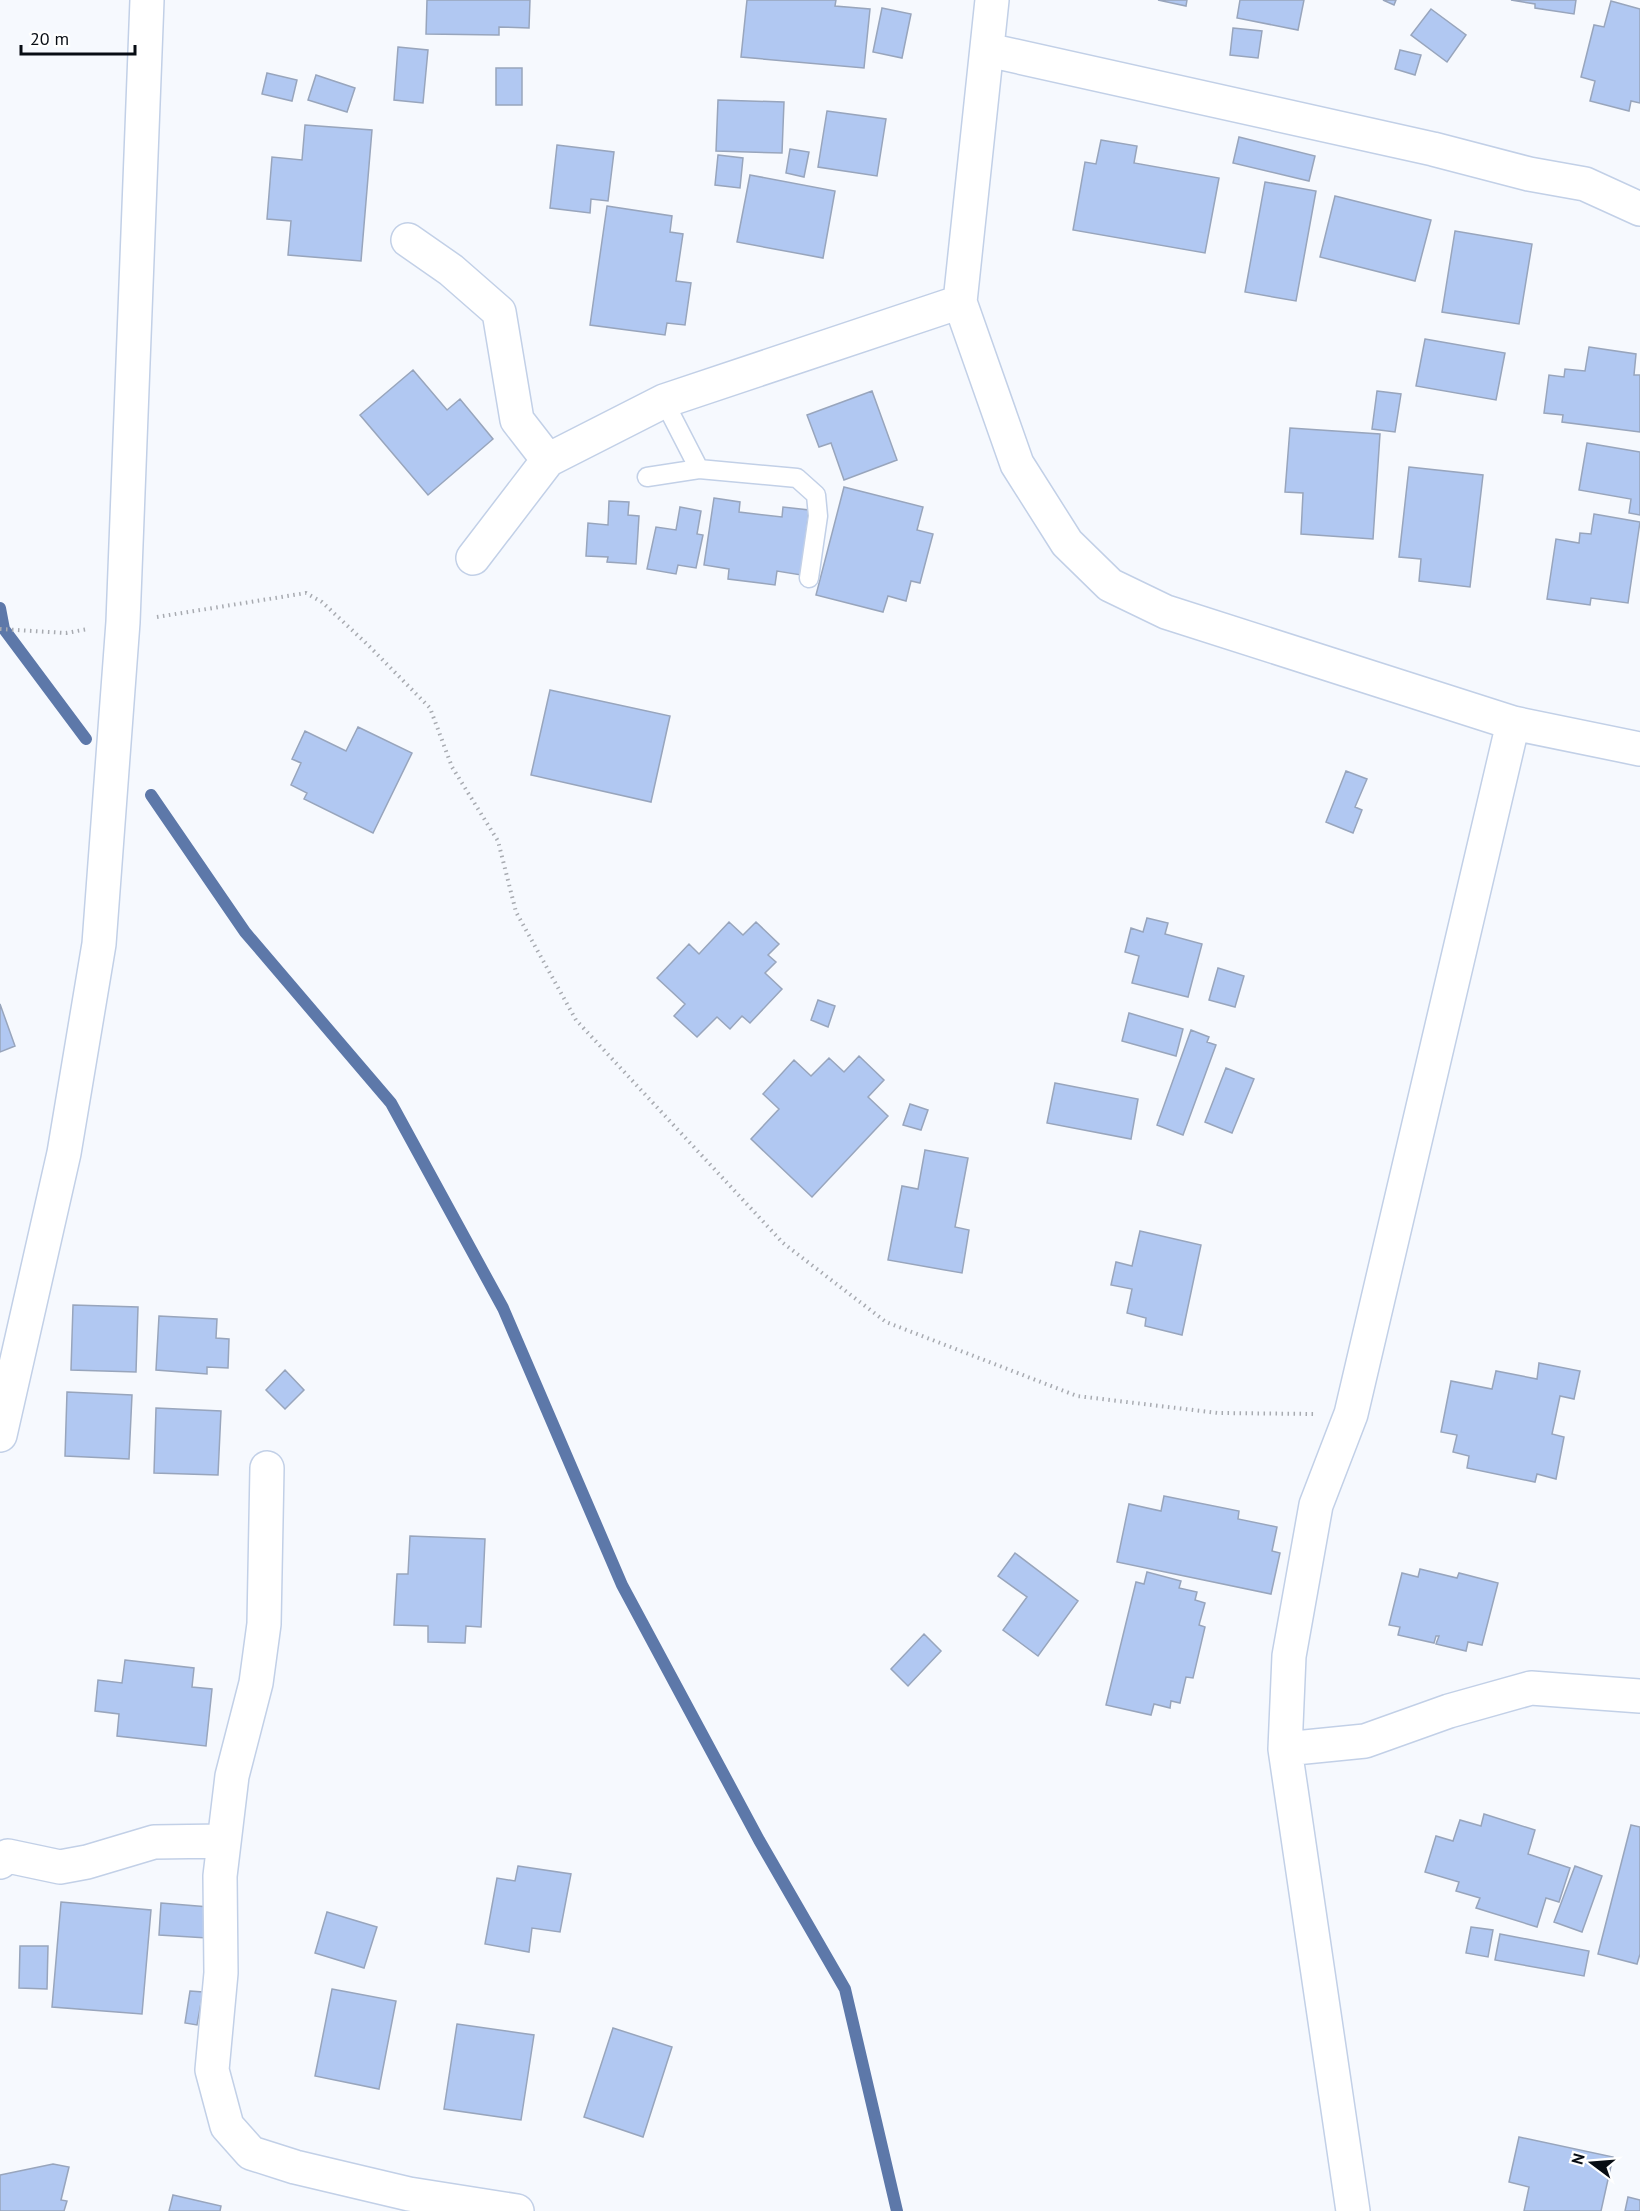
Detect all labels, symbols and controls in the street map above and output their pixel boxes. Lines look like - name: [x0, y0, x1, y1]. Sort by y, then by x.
- scale bar: [21, 18, 135, 56]
- text: 20 m: [30, 27, 69, 50]
- north arrow: [1562, 2133, 1622, 2193]
- text: N: [1567, 2151, 1589, 2167]

